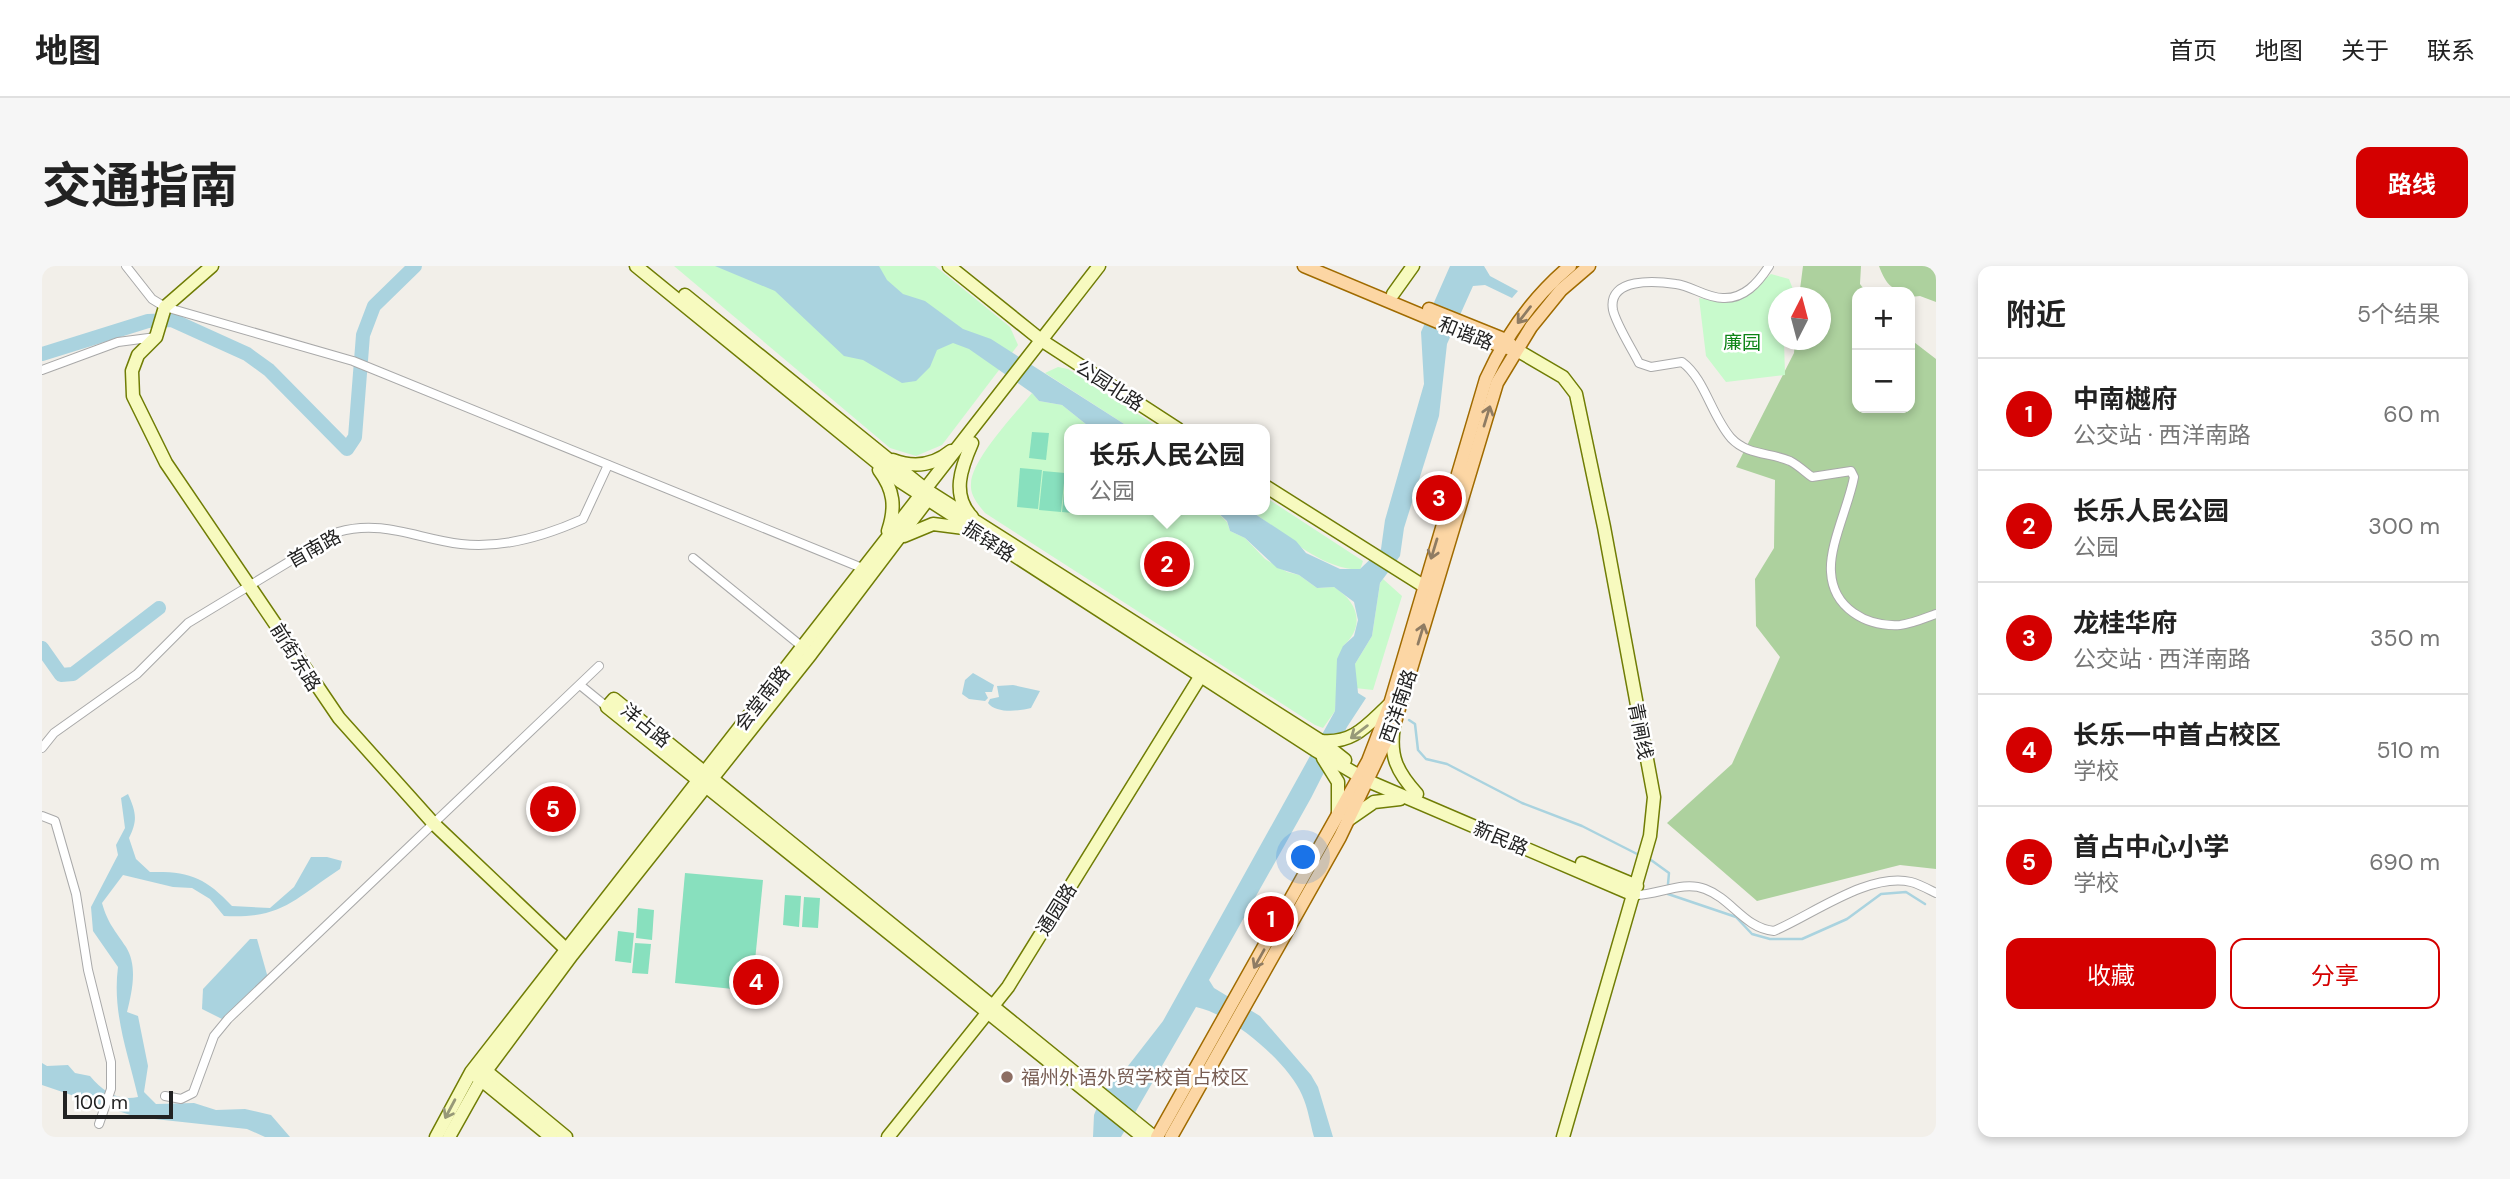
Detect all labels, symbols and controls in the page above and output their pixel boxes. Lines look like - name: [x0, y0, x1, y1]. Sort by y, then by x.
- text: 地图: [35, 29, 101, 72]
- text: 首页: [2169, 35, 2217, 66]
- text: 地图: [2255, 35, 2303, 66]
- text: 关于: [2341, 35, 2389, 66]
- text: 联系: [2427, 35, 2475, 66]
- button: 路线: [2356, 147, 2468, 218]
- text: 交通指南: [42, 154, 238, 218]
- north arrow: [1768, 287, 1831, 350]
- map controls: [1852, 287, 1915, 413]
- button: +: [1852, 287, 1915, 350]
- text: 附近: [2006, 295, 2066, 334]
- text: 5个结果: [2357, 299, 2440, 329]
- one-way arrow: [1516, 306, 1531, 324]
- street label: 和谐路: [1435, 311, 1497, 356]
- park label: 廉园: [1723, 330, 1761, 355]
- button: −: [1852, 350, 1915, 413]
- street label: 公园北路: [1071, 354, 1148, 417]
- text: 中南樾府: [2073, 382, 2177, 416]
- text: 1: [2025, 399, 2033, 429]
- text: 60 m: [2383, 399, 2440, 429]
- one-way arrow: [1481, 406, 1494, 428]
- text: 公交站 · 西洋南路: [2073, 420, 2251, 450]
- popup: [1064, 424, 1270, 515]
- text: 长乐人民公园: [1089, 438, 1245, 472]
- pin: 3: [1416, 472, 1462, 524]
- text: 公园: [1089, 476, 1135, 506]
- text: 长乐人民公园: [2073, 494, 2229, 528]
- text: 2: [2022, 511, 2036, 541]
- text: 300 m: [2368, 511, 2440, 541]
- street label: 振铎路: [958, 515, 1019, 567]
- street label: 首南路: [283, 524, 345, 573]
- text: 公园: [2073, 532, 2119, 562]
- one-way arrow: [1426, 537, 1439, 559]
- pin: 2: [1144, 538, 1190, 590]
- text: 龙桂华府: [2073, 606, 2177, 640]
- street label: 前街东路: [265, 618, 326, 696]
- one-way arrow: [1416, 623, 1429, 645]
- text: 3: [2022, 623, 2036, 653]
- text: 350 m: [2370, 623, 2440, 653]
- text: 公交站 · 西洋南路: [2073, 644, 2251, 674]
- street label: 会堂南路: [729, 661, 796, 736]
- street label: 西洋南路: [1374, 666, 1423, 746]
- street label: 洋占路: [616, 698, 676, 753]
- street label: 青闸线: [1623, 701, 1658, 761]
- text: 长乐一中首占校区: [2073, 718, 2281, 752]
- one-way arrow: [1350, 724, 1369, 739]
- text: 4: [2022, 735, 2036, 765]
- text: 510 m: [2376, 735, 2440, 765]
- text: 学校: [2073, 756, 2119, 786]
- pin: 5: [530, 783, 576, 835]
- street label: 新民路: [1470, 816, 1532, 861]
- text: 首占中心小学: [2073, 830, 2229, 864]
- your location: [1286, 840, 1320, 874]
- text: 5: [2022, 847, 2036, 877]
- text: 690 m: [2369, 847, 2440, 877]
- text: 学校: [2073, 868, 2119, 898]
- street label: 通园路: [1031, 878, 1082, 940]
- pin: 1: [1248, 893, 1294, 945]
- button: 收藏: [2006, 938, 2216, 1009]
- button: 分享: [2230, 938, 2440, 1009]
- one-way arrow: [1252, 948, 1266, 968]
- pin: 4: [733, 956, 779, 1008]
- place label: 福州外语外贸学校首占校区: [1021, 1065, 1249, 1090]
- marker: 福州外语外贸学校首占校区: [999, 1069, 1015, 1085]
- scale bar: [63, 1088, 173, 1120]
- text: 100 m: [74, 1090, 128, 1115]
- one-way arrow: [443, 1098, 457, 1119]

